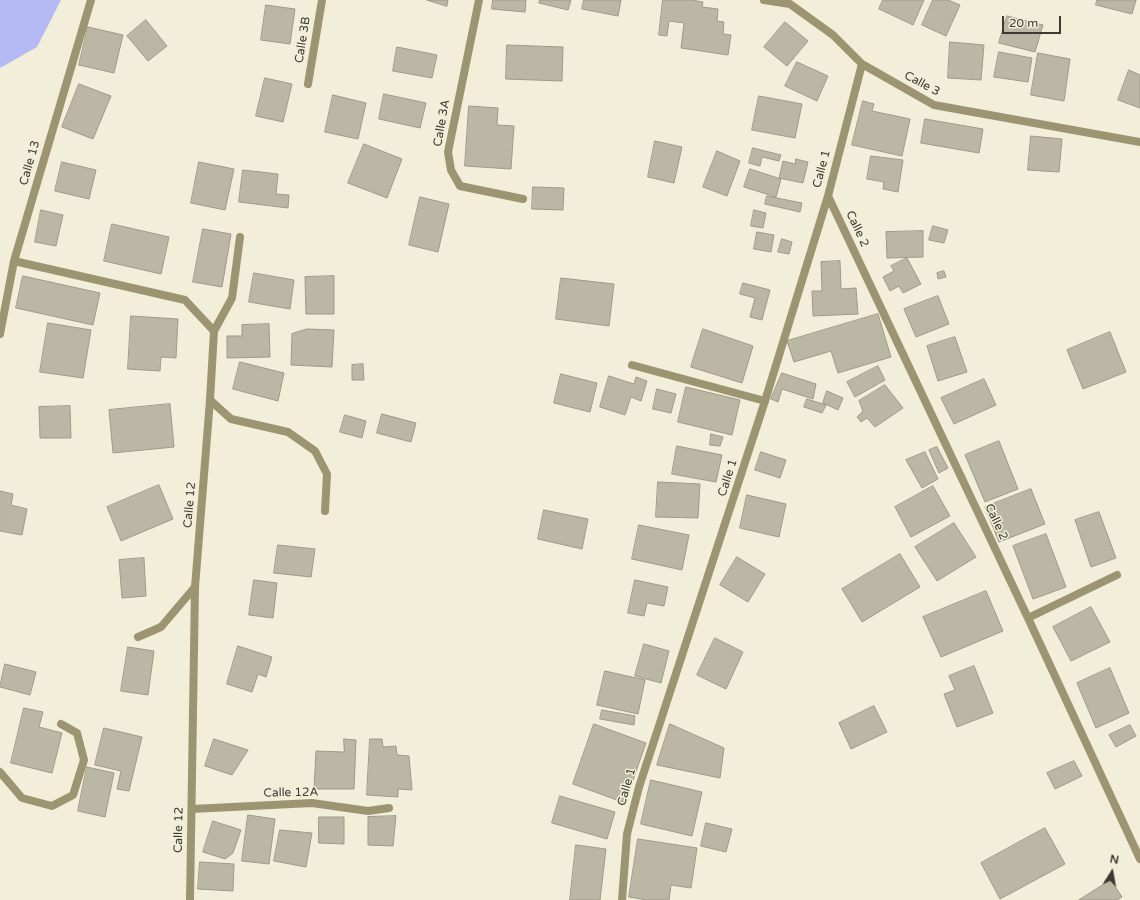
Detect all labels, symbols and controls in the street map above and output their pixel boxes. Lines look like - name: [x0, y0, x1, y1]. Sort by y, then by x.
- scale bar: [1004, 8, 1063, 34]
- street label: Calle 3B: [292, 16, 314, 64]
- text: 20 m: [1009, 16, 1038, 30]
- street label: Calle 3: [902, 69, 942, 99]
- street label: Calle 3A: [431, 98, 453, 148]
- street label: Calle 13: [17, 139, 43, 187]
- street label: Calle 1: [810, 149, 834, 189]
- street label: Calle 2: [842, 209, 872, 249]
- street label: Calle 1: [715, 457, 741, 499]
- street label: Calle 12: [181, 481, 199, 529]
- street label: Calle 2: [981, 502, 1011, 542]
- street label: Calle 1: [615, 767, 639, 807]
- street label: Calle 12A: [263, 785, 319, 801]
- street label: Calle 12: [171, 807, 187, 853]
- north arrow: [1092, 852, 1132, 892]
- text: N: [1109, 853, 1120, 867]

